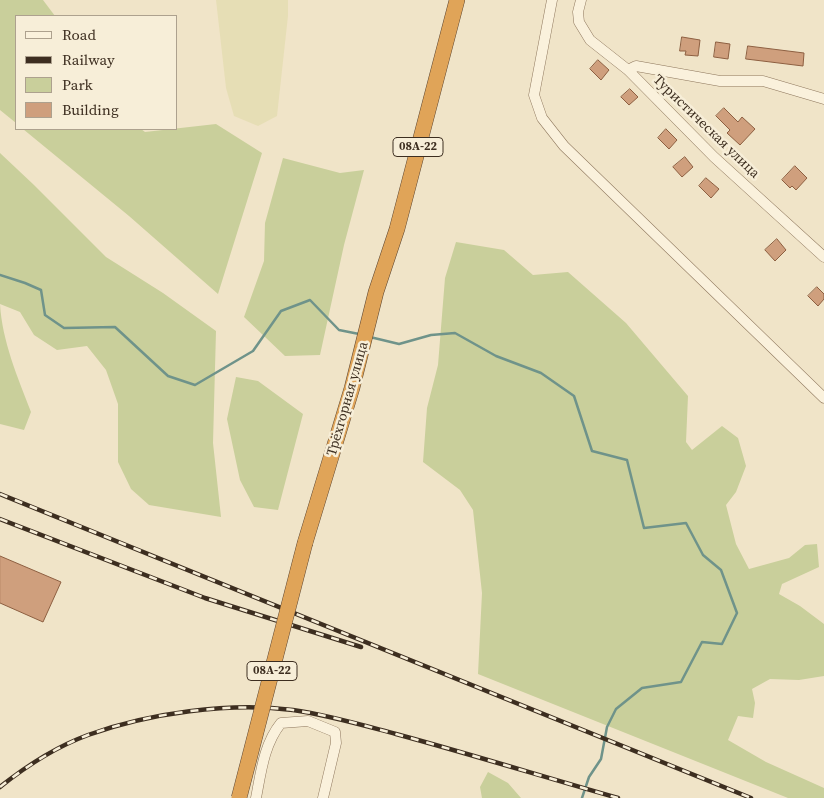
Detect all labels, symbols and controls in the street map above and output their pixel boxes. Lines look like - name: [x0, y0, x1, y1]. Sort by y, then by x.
- legend: [15, 15, 178, 130]
- text: Road: [62, 24, 96, 45]
- text: Railway: [62, 49, 115, 70]
- street label: Туристическая улица: [649, 72, 763, 182]
- text: Park: [62, 74, 93, 95]
- text: Building: [62, 99, 119, 120]
- road number: 08А-22: [393, 138, 443, 156]
- street label: Трёхгорная улица: [324, 340, 372, 458]
- road number: 08А-22: [247, 661, 297, 680]

